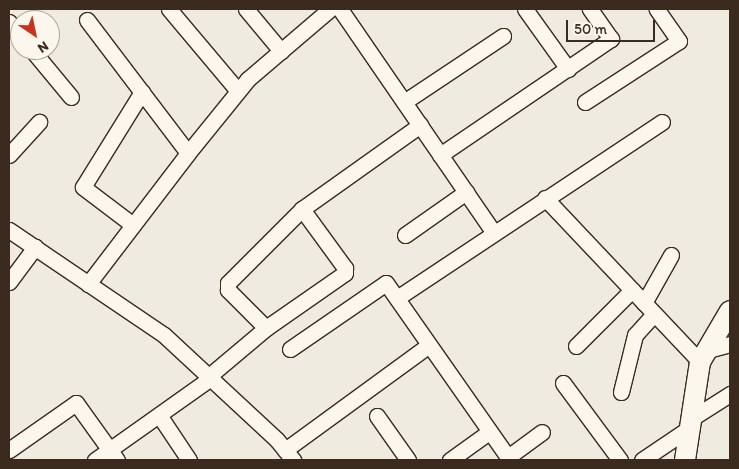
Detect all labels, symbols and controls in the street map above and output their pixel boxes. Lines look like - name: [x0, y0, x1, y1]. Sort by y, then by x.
- north arrow: [10, 10, 60, 60]
- scale bar: [569, 10, 658, 42]
- text: 50 m: [574, 20, 607, 38]
- text: N: [34, 37, 52, 57]

